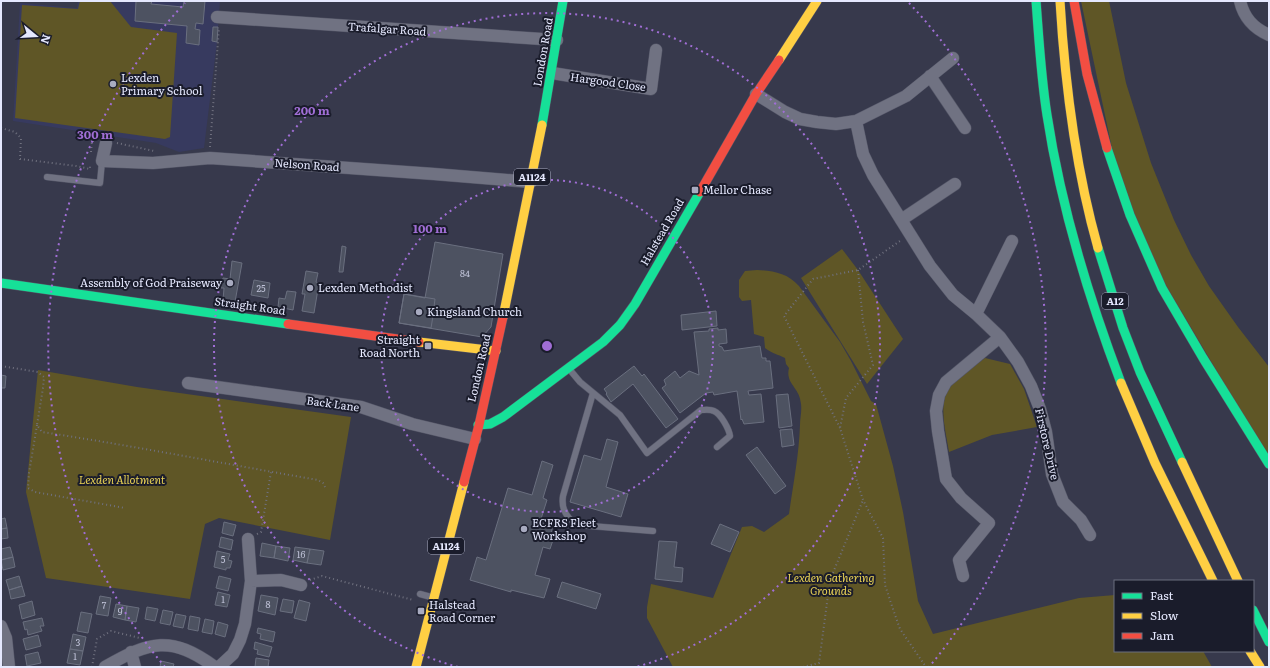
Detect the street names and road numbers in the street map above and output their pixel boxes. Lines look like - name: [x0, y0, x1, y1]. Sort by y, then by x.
- street label: London Road: [528, 16, 556, 88]
- street label: Trafalgar Road: [347, 17, 427, 39]
- street label: Hargood Close: [569, 68, 647, 94]
- street label: Nelson Road: [274, 154, 340, 174]
- road number: A1124: [514, 169, 550, 185]
- street label: Halstead Road: [635, 195, 687, 268]
- street label: Straight Road: [213, 292, 287, 318]
- road number: A12: [1102, 293, 1128, 309]
- street label: London Road: [462, 332, 494, 404]
- street label: Back Lane: [306, 391, 361, 415]
- street label: Firstore Drive: [1032, 406, 1064, 481]
- road number: A1124: [428, 538, 464, 554]

